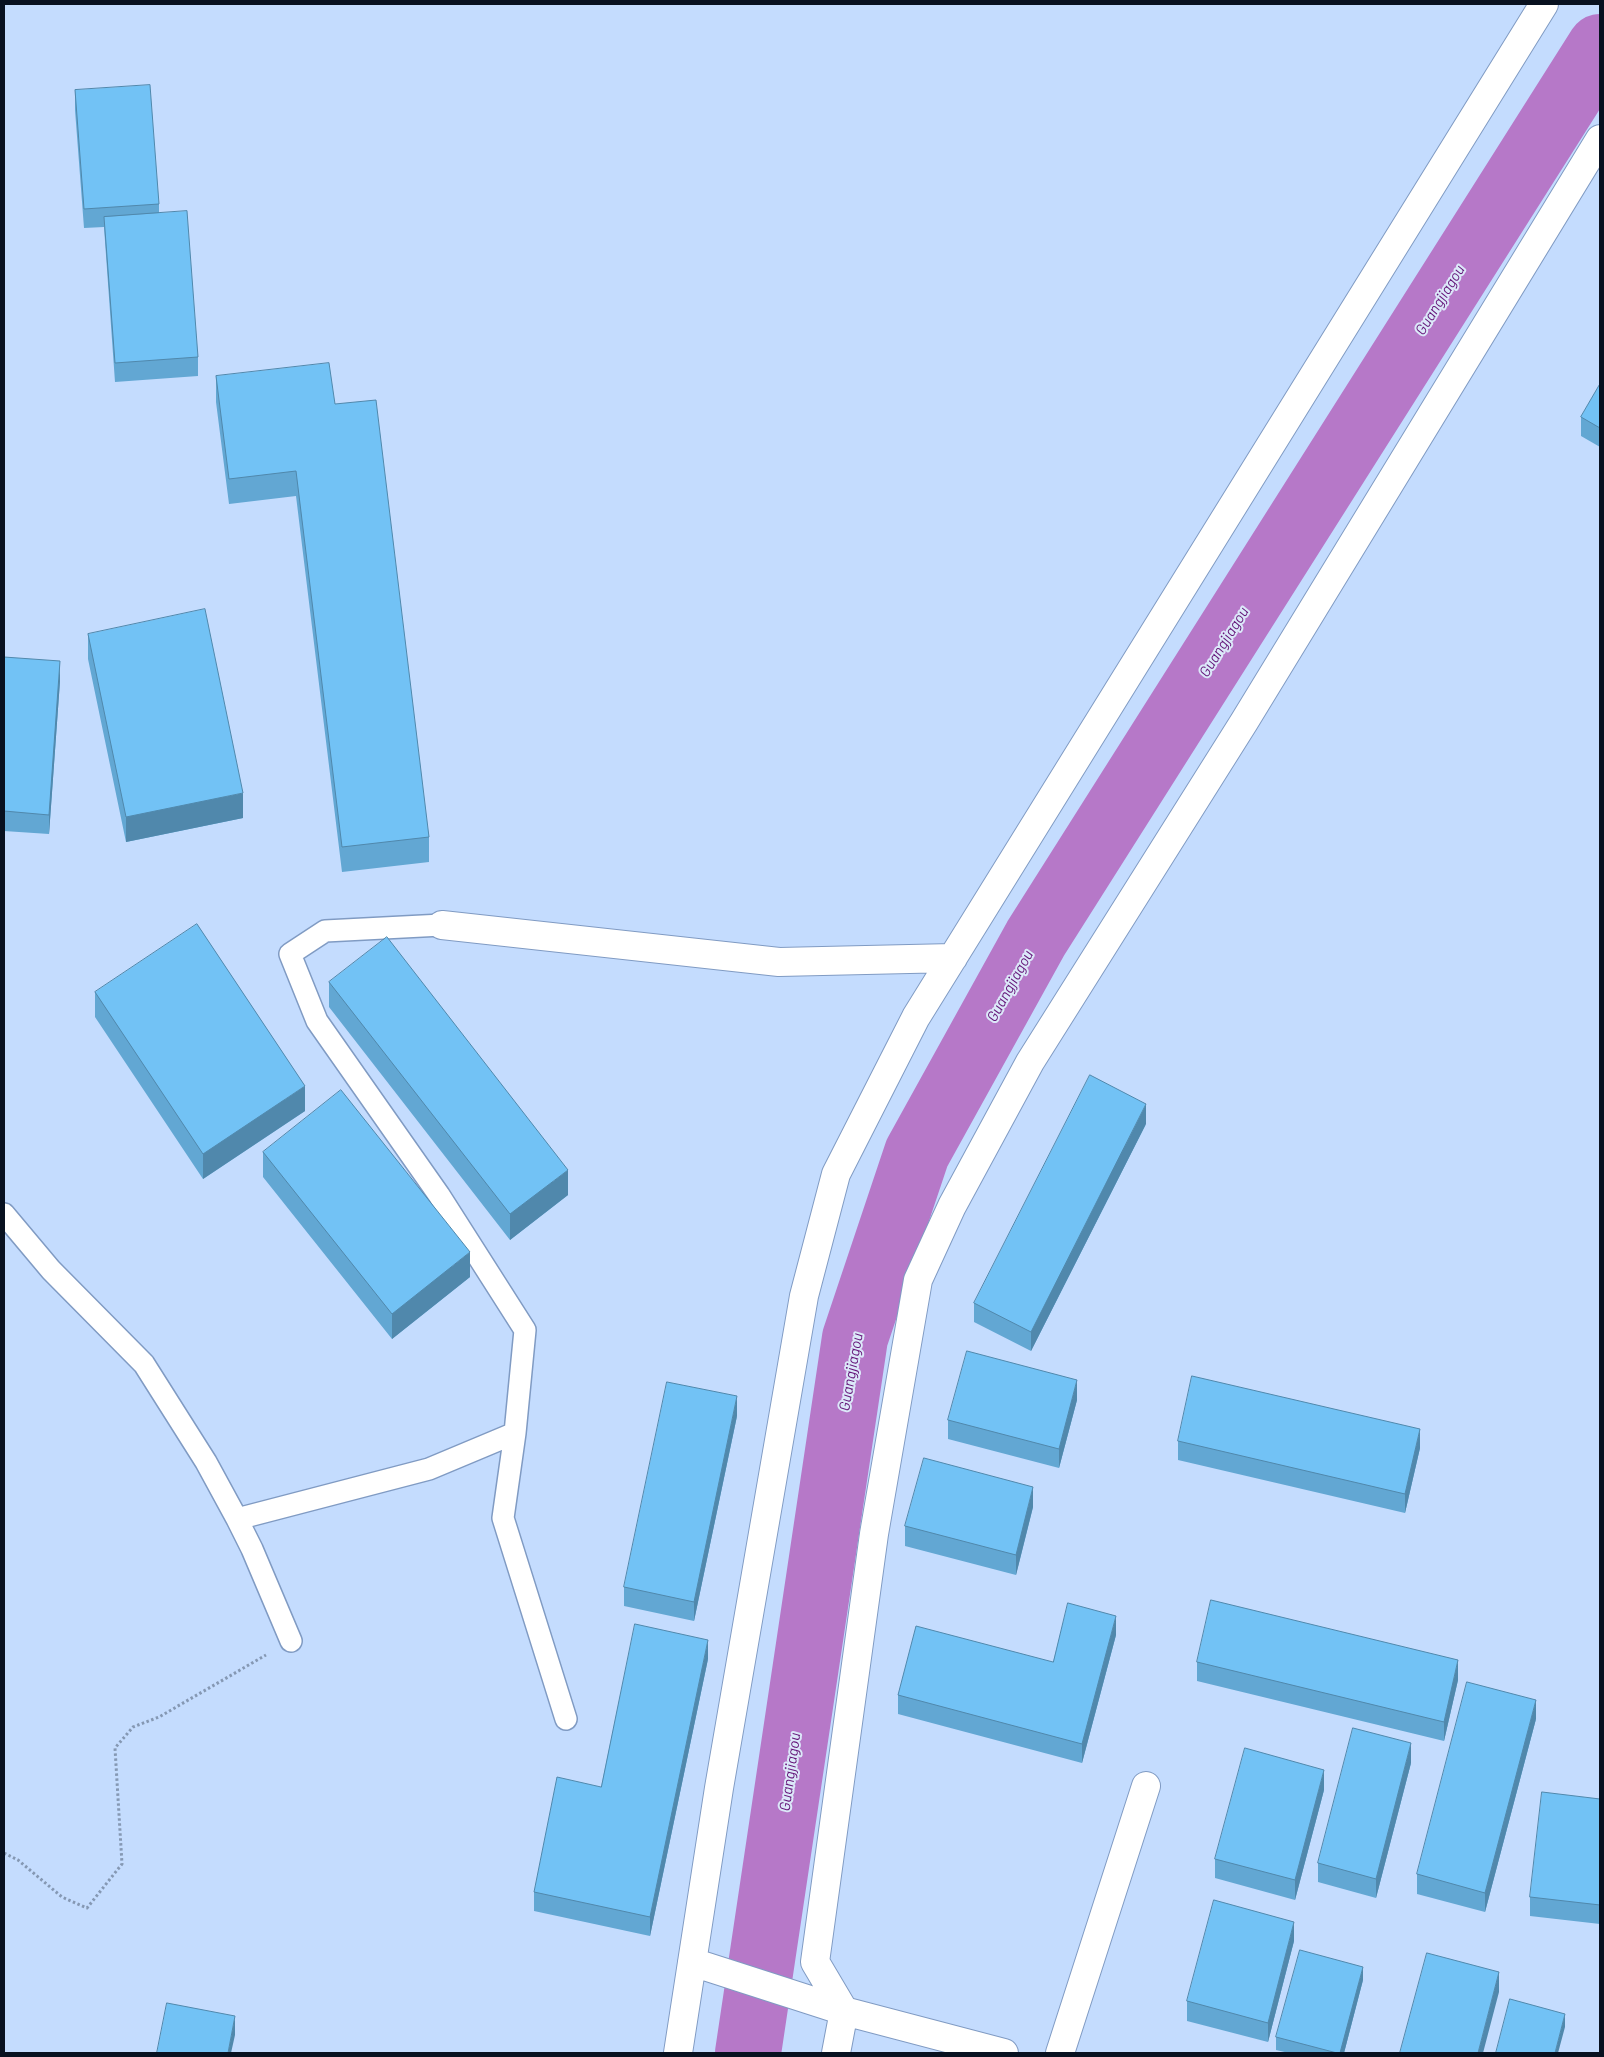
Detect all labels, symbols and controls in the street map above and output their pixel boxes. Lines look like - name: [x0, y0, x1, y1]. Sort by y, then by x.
- water label: Guangjiagou: [1411, 262, 1469, 338]
- water label: Guangjiagou: [1195, 604, 1253, 680]
- water label: Guangjiagou: [983, 947, 1037, 1025]
- water label: Guangjiagou: [835, 1332, 867, 1412]
- water label: Guangjiagou: [776, 1732, 804, 1812]

